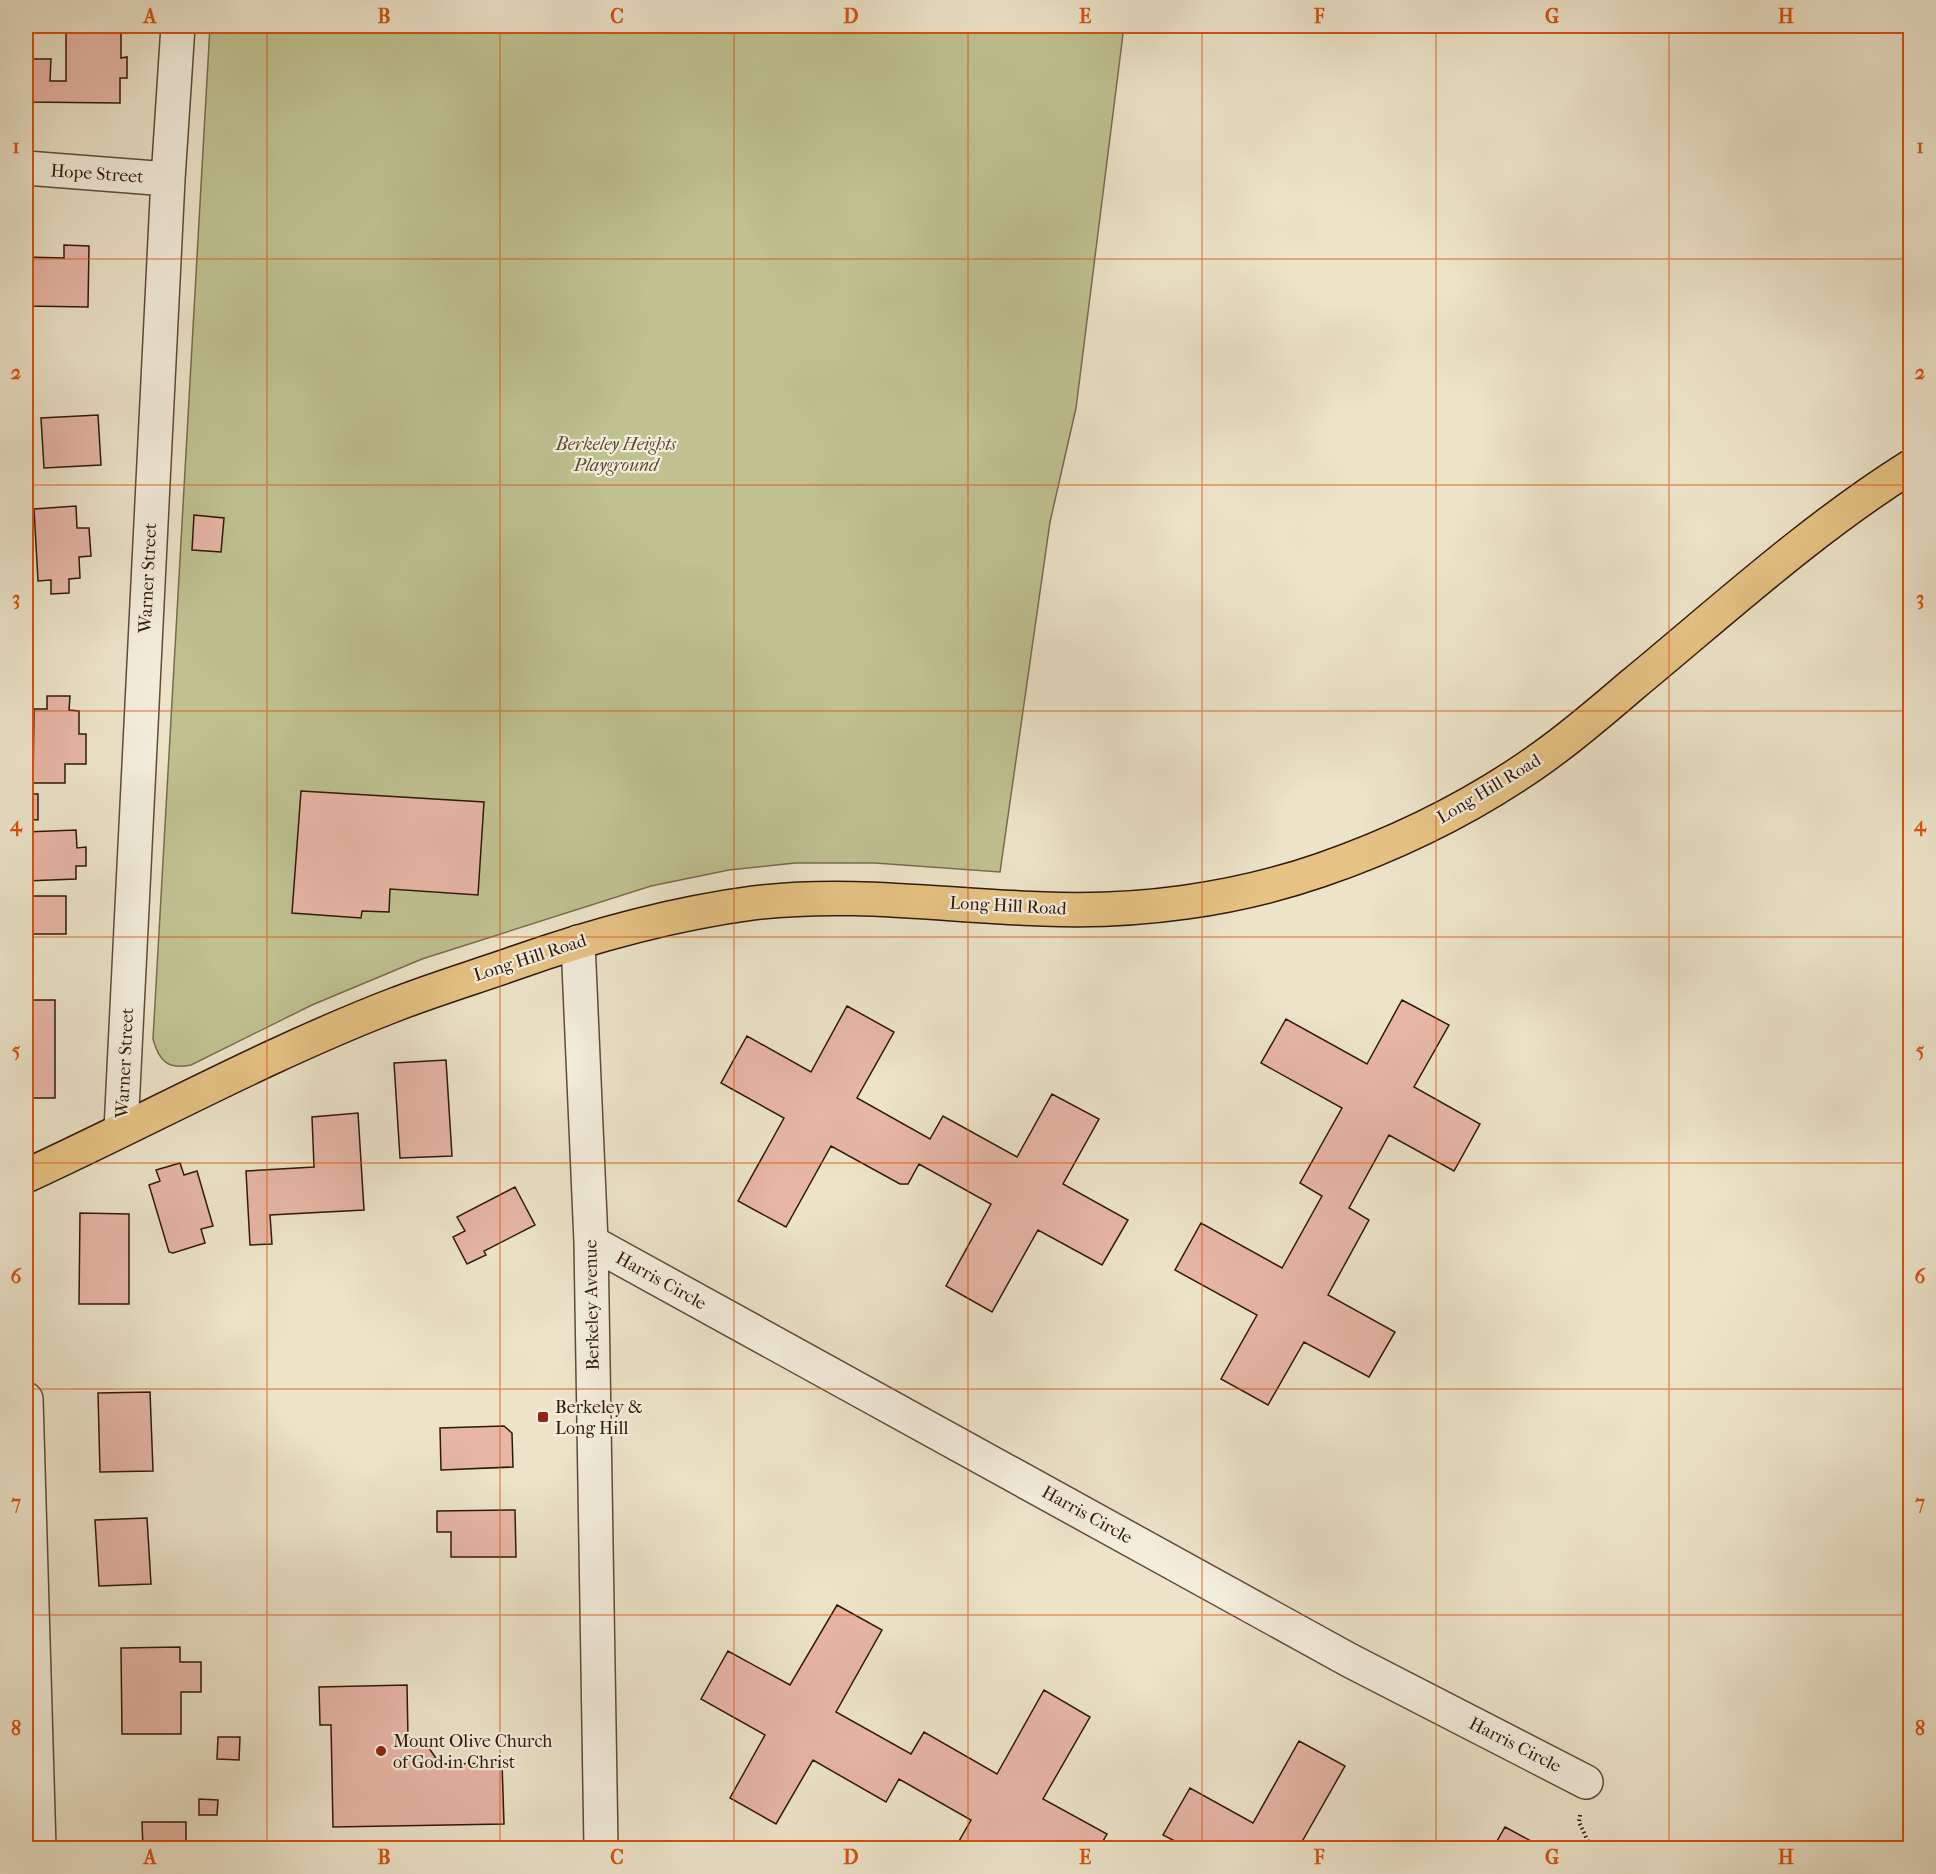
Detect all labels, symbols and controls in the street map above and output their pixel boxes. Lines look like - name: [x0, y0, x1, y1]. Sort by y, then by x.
- text: A: [142, 5, 158, 28]
- text: B: [377, 5, 391, 28]
- text: C: [610, 5, 624, 28]
- text: D: [843, 5, 859, 28]
- text: E: [1079, 5, 1091, 28]
- text: F: [1313, 5, 1325, 28]
- text: G: [1545, 5, 1559, 28]
- text: H: [1778, 5, 1794, 28]
- text: 1: [12, 135, 20, 158]
- text: 1: [1916, 135, 1924, 158]
- street label: Hope Street: [50, 160, 145, 188]
- text: 2: [11, 361, 21, 384]
- text: 2: [1915, 361, 1925, 384]
- park label: Berkeley Heights Playground: [555, 434, 677, 476]
- street label: Warner Street: [135, 522, 161, 635]
- text: 3: [12, 587, 20, 610]
- text: 3: [1916, 587, 1924, 610]
- street label: Long Hill Road: [1433, 750, 1545, 828]
- text: 4: [9, 813, 23, 837]
- text: 4: [1913, 813, 1927, 837]
- street label: Long Hill Road: [949, 892, 1067, 920]
- street label: Long Hill Road: [471, 930, 589, 986]
- street label: Warner Street: [112, 1007, 138, 1120]
- text: 5: [12, 1039, 21, 1062]
- text: 5: [1916, 1039, 1925, 1062]
- street label: Berkeley Avenue: [580, 1239, 604, 1371]
- street label: Harris Circle: [612, 1248, 710, 1315]
- text: 6: [11, 1265, 23, 1288]
- text: 6: [1915, 1265, 1927, 1288]
- place label: Berkeley & Long Hill: [555, 1397, 643, 1439]
- marker: Berkeley & Long Hill: [536, 1410, 550, 1424]
- street label: Harris Circle: [1038, 1482, 1136, 1549]
- text: 7: [10, 1491, 21, 1514]
- text: 7: [1914, 1491, 1925, 1514]
- street label: Harris Circle: [1466, 1713, 1564, 1777]
- text: 8: [11, 1717, 21, 1740]
- text: 8: [1915, 1717, 1925, 1740]
- place label: Mount Olive Church of God in Christ: [393, 1731, 552, 1773]
- marker: Mount Olive Church of God in Christ: [374, 1744, 388, 1758]
- text: A: [142, 1846, 158, 1869]
- text: B: [377, 1846, 391, 1869]
- text: C: [610, 1846, 624, 1869]
- text: D: [843, 1846, 859, 1869]
- text: E: [1079, 1846, 1091, 1869]
- text: F: [1313, 1846, 1325, 1869]
- text: G: [1545, 1846, 1559, 1869]
- text: H: [1778, 1846, 1794, 1869]

